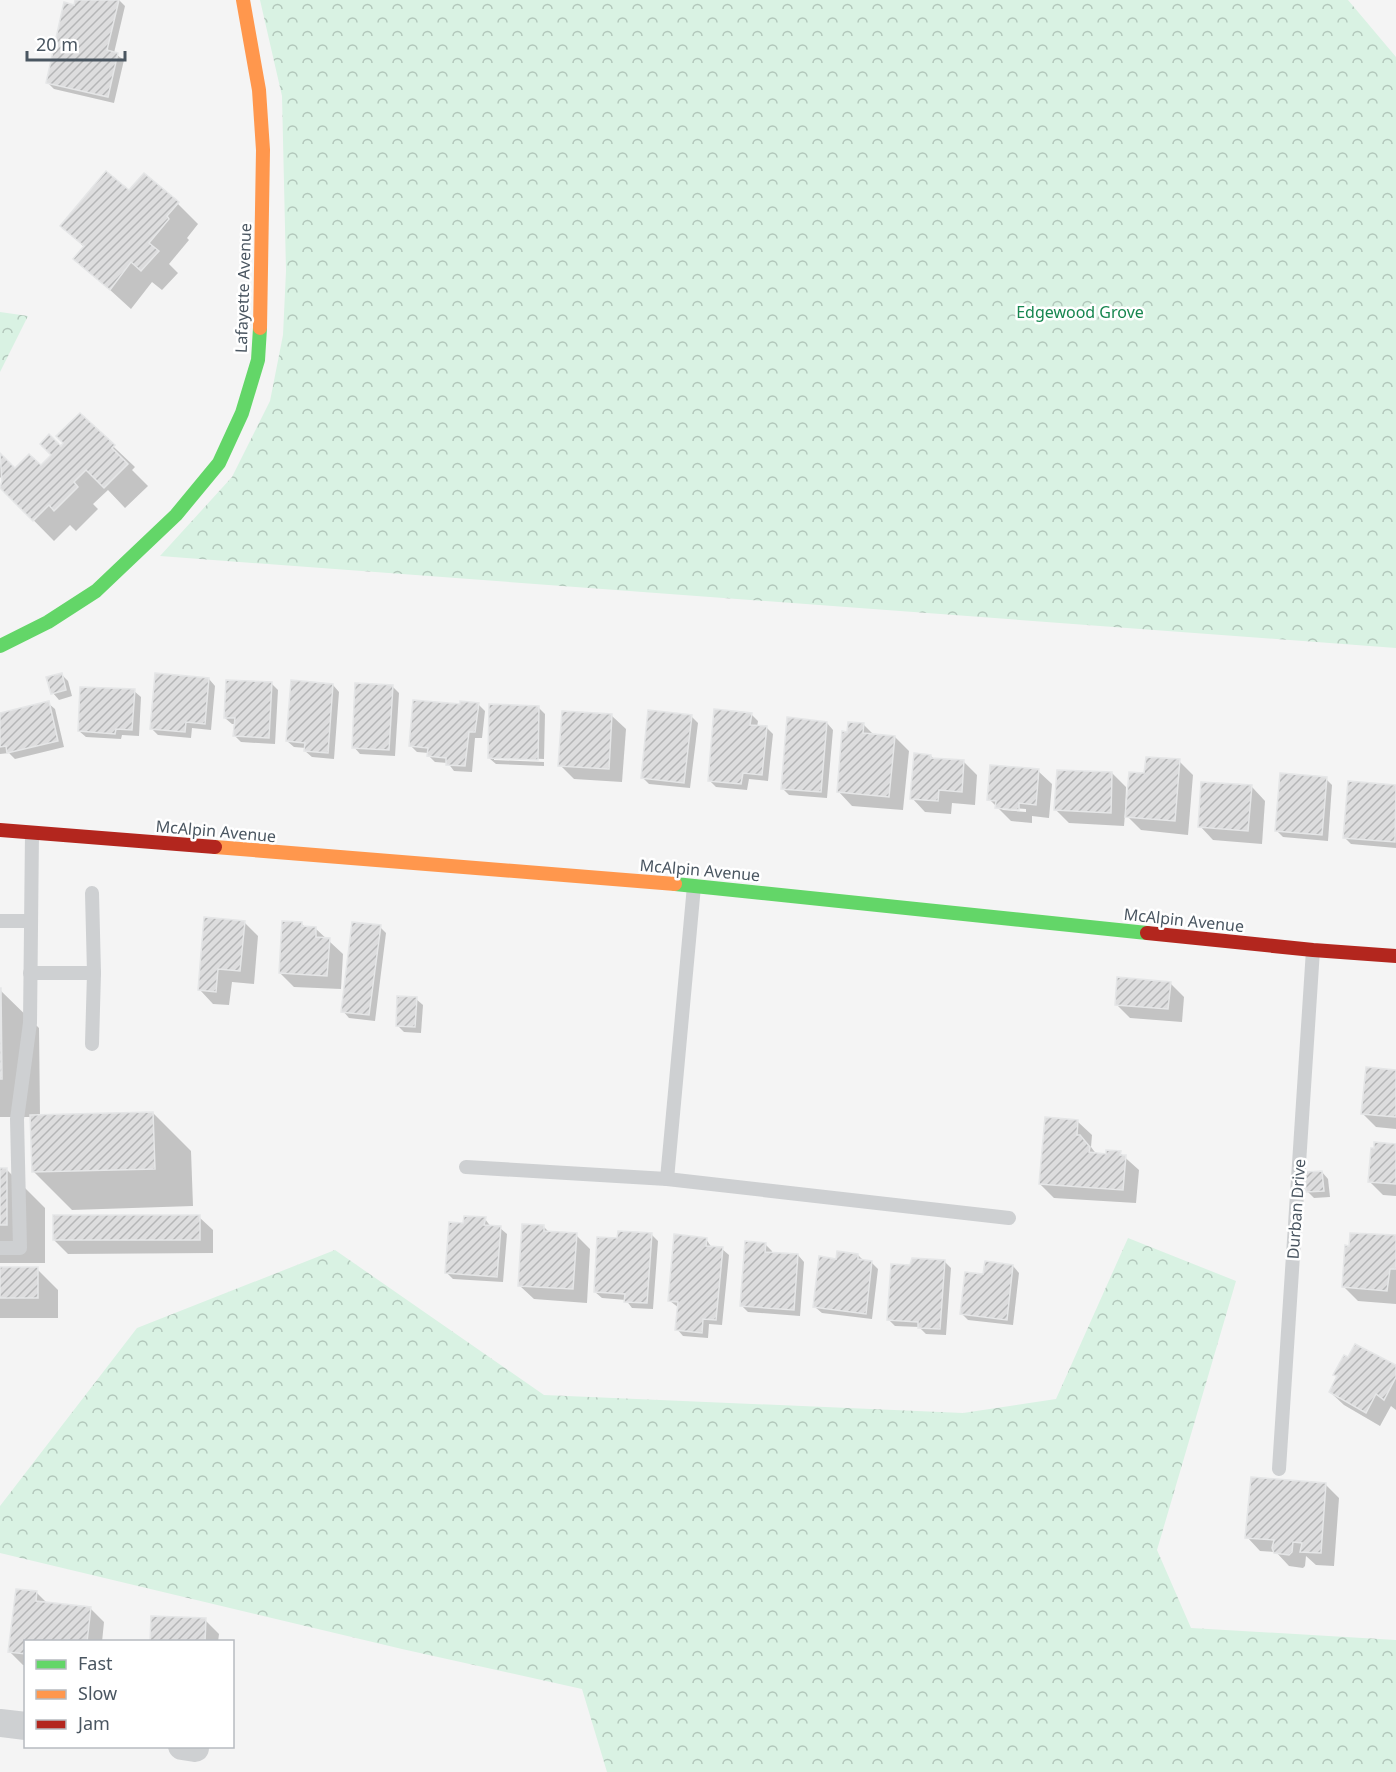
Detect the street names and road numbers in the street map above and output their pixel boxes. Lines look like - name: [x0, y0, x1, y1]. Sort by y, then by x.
- street label: Lafayette Avenue: [230, 223, 256, 353]
- street label: McAlpin Avenue: [155, 815, 277, 847]
- street label: McAlpin Avenue: [639, 854, 761, 886]
- street label: McAlpin Avenue: [1123, 903, 1245, 937]
- street label: Durban Drive: [1282, 1158, 1310, 1260]

